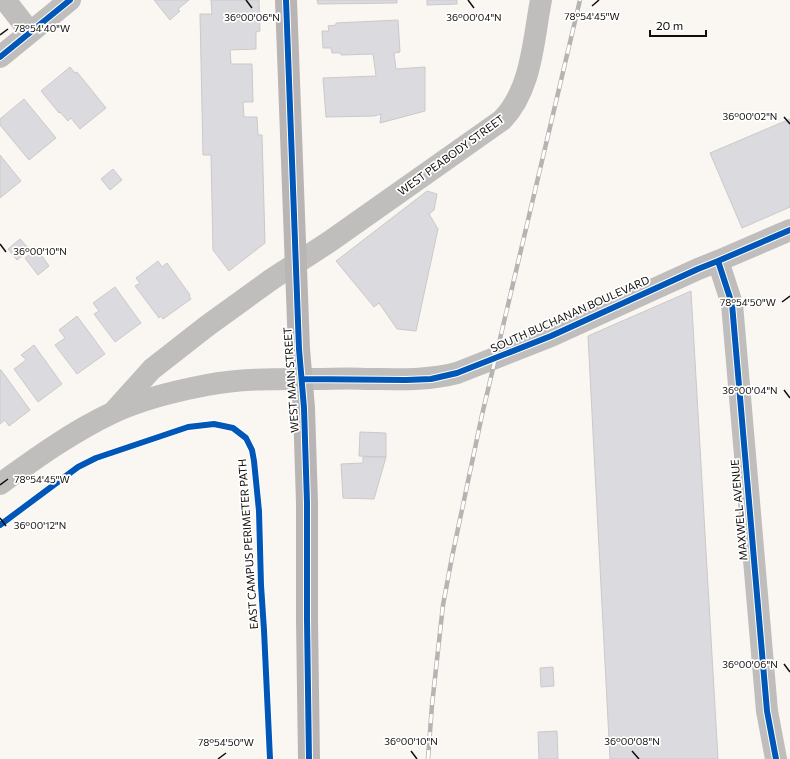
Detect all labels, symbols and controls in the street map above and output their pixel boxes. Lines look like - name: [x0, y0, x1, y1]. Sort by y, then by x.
- text: 78°54'45"W: [564, 10, 620, 22]
- text: 36°00'06"N: [224, 11, 280, 23]
- text: 36°00'04"N: [446, 11, 502, 23]
- scale bar: [650, 12, 706, 38]
- text: 20 m: [656, 18, 683, 32]
- text: 78°54'40"W: [14, 22, 70, 34]
- text: 36°00'02"N: [723, 110, 777, 122]
- street label: WEST PEABODY STREET: [395, 112, 506, 198]
- text: 36°00'10"N: [13, 245, 67, 257]
- street label: SOUTH BUCHANAN BOULEVARD: [488, 273, 651, 355]
- text: 78°54'50"W: [720, 296, 776, 308]
- street label: WEST MAIN STREET: [280, 327, 301, 433]
- text: 36°00'04"N: [722, 384, 778, 396]
- street label: EAST CAMPUS PERIMETER PATH: [235, 458, 260, 630]
- street label: MAXWELL AVENUE: [728, 459, 749, 561]
- text: 78°54'45"W: [14, 473, 70, 485]
- text: 36°00'12"N: [14, 519, 66, 531]
- text: 36°00'06"N: [722, 658, 778, 670]
- text: 36°00'10"N: [384, 735, 438, 747]
- text: 36°00'08"N: [604, 735, 660, 747]
- text: 78°54'50"W: [198, 736, 254, 748]

